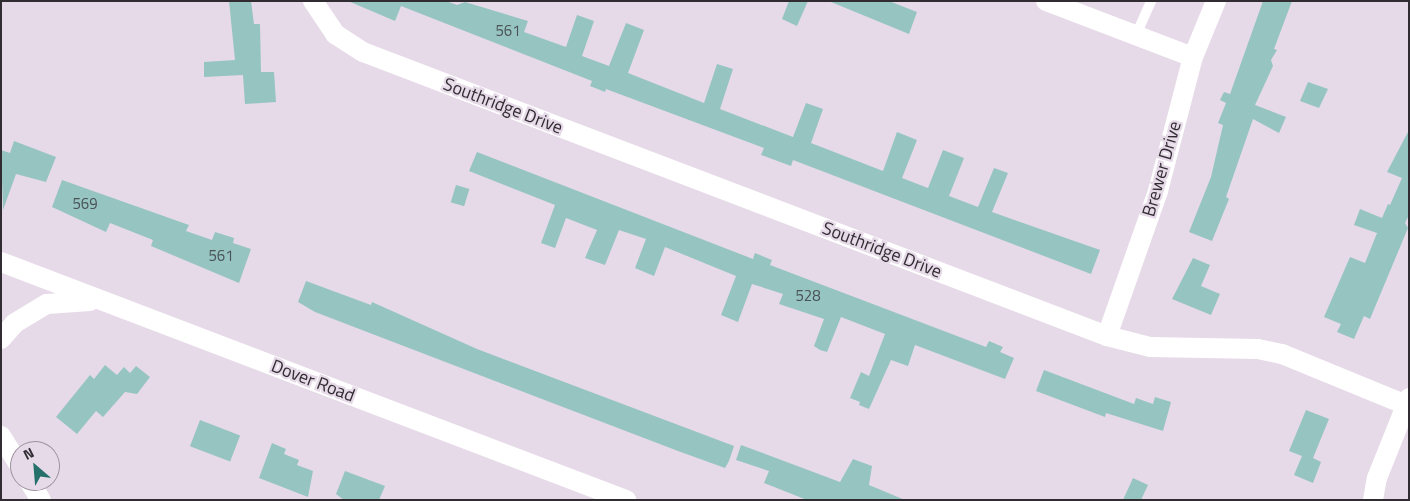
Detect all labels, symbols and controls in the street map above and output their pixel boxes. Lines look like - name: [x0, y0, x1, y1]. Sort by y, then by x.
- house number: 561: [495, 22, 521, 40]
- street label: Southridge Drive: [440, 73, 566, 139]
- street label: Brewer Drive: [1138, 119, 1186, 219]
- house number: 569: [72, 195, 98, 213]
- street label: Southridge Drive: [819, 217, 945, 283]
- house number: 561: [208, 247, 234, 265]
- house number: 528: [795, 287, 821, 305]
- street label: Dover Road: [268, 355, 358, 407]
- north arrow: [10, 441, 60, 491]
- text: N: [19, 442, 37, 465]

